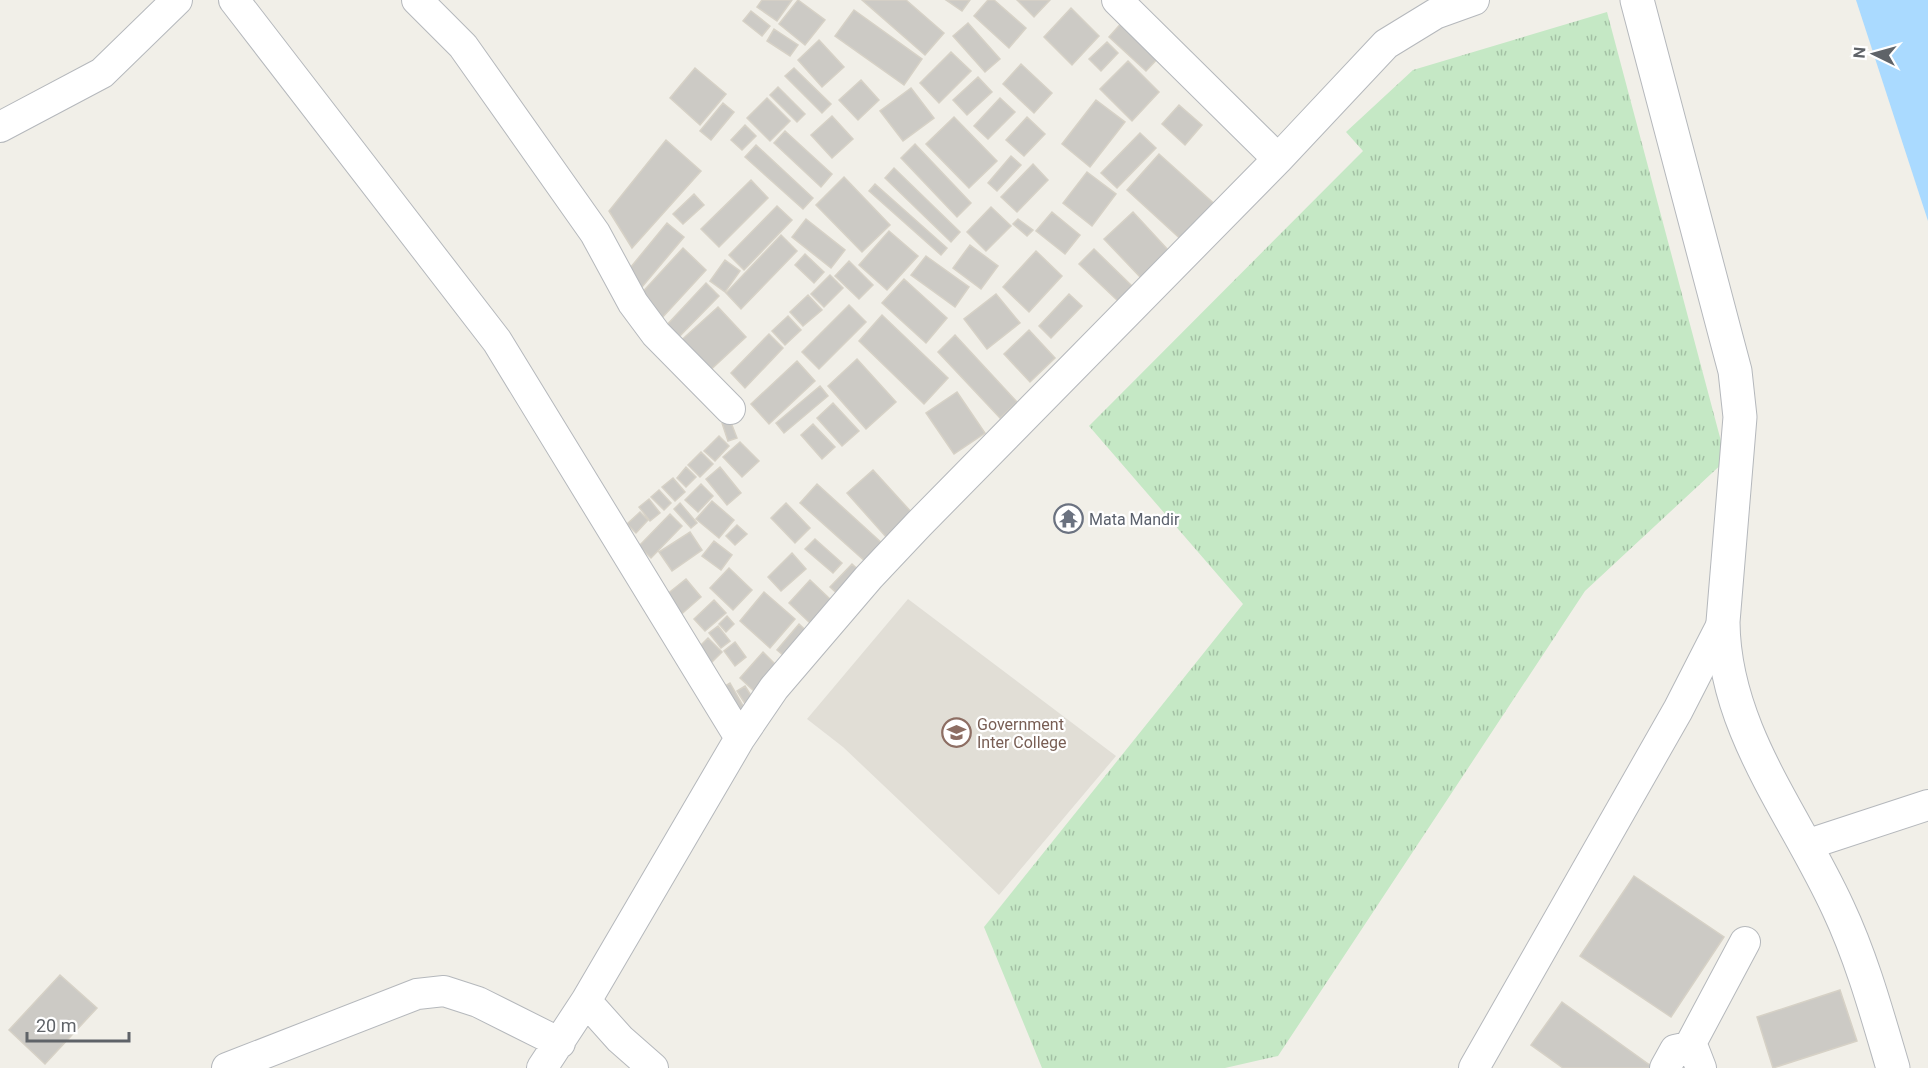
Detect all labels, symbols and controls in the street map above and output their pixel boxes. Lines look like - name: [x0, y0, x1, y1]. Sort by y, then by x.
- north arrow: [1844, 24, 1904, 84]
- text: N: [1850, 46, 1870, 59]
- temple icon: Mata Mandir: [1052, 503, 1084, 535]
- place label: Mata Mandir: [1089, 510, 1180, 529]
- place label: Government Inter College: [977, 715, 1067, 752]
- school or university icon: Government Inter College: [940, 717, 972, 749]
- scale bar: [27, 1005, 129, 1043]
- text: 20 m: [36, 1015, 76, 1036]

